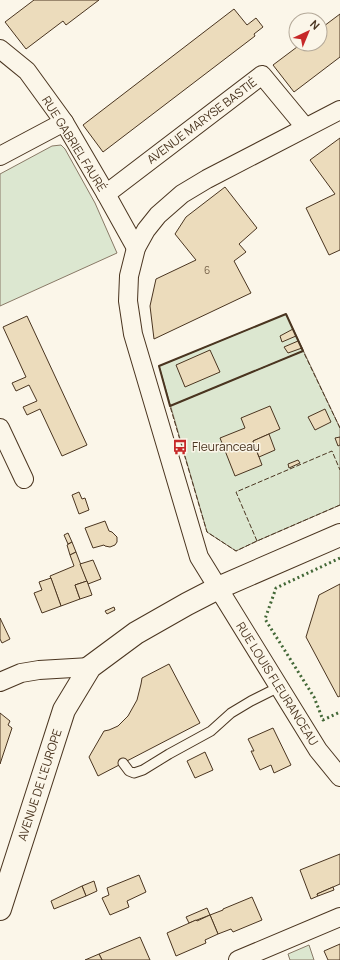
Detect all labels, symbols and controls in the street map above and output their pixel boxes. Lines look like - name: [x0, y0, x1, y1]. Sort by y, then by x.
- north arrow: [288, 12, 328, 52]
- text: N: [307, 16, 323, 33]
- street label: AVENUE MARYSE BASTIÉ: [143, 73, 260, 168]
- street label: RUE GABRIEL FAURÉ: [38, 93, 111, 195]
- house number: 6: [204, 263, 210, 277]
- bus stop icon: Fleuranceau: [171, 438, 189, 456]
- place label: Fleuranceau: [192, 438, 260, 455]
- street label: RUE LOUIS FLEURANCEAU: [232, 619, 322, 749]
- street label: AVENUE DE L'EUROPE: [13, 726, 66, 843]

